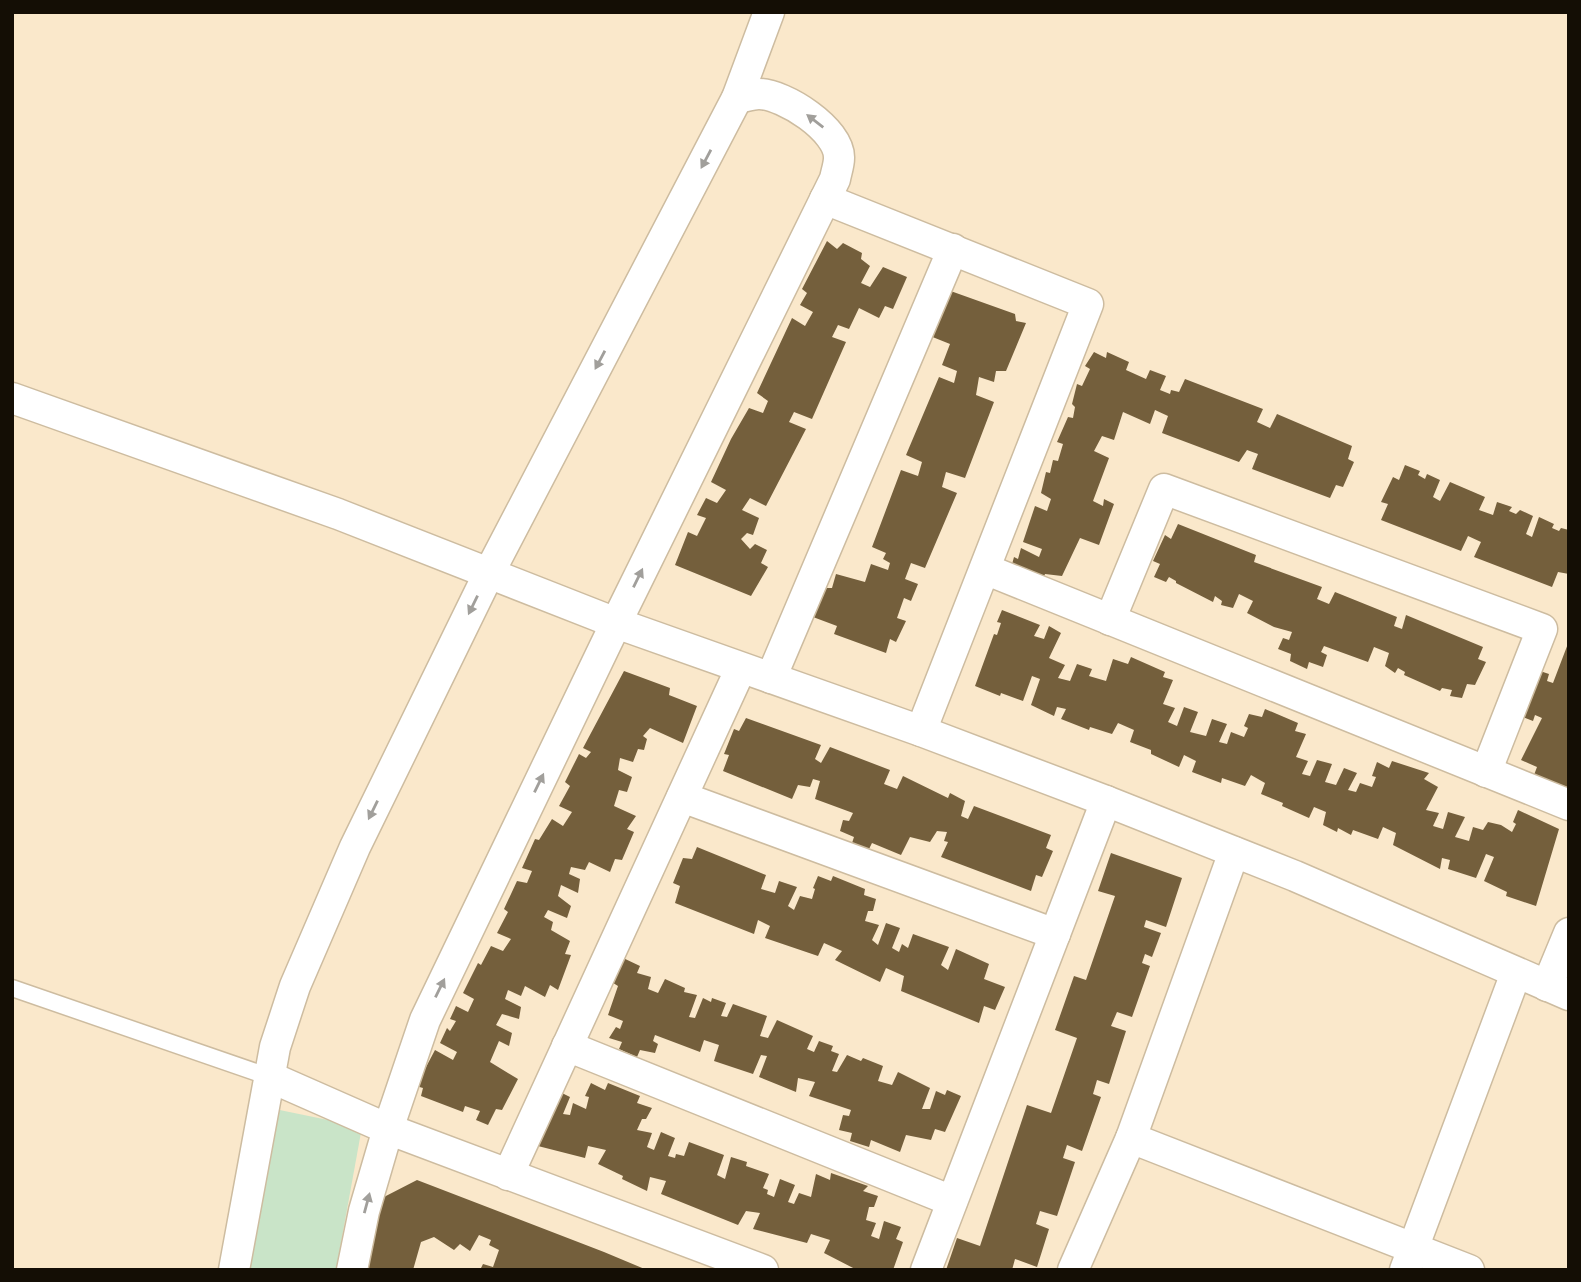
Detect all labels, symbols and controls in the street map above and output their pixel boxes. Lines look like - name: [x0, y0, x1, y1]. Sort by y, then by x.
- one-way arrow: [806, 113, 824, 128]
- one-way arrow: [700, 149, 712, 169]
- one-way arrow: [594, 350, 606, 370]
- one-way arrow: [632, 568, 643, 588]
- one-way arrow: [467, 595, 478, 615]
- one-way arrow: [533, 773, 545, 793]
- one-way arrow: [367, 800, 379, 820]
- one-way arrow: [435, 978, 446, 998]
- one-way arrow: [362, 1192, 373, 1214]

